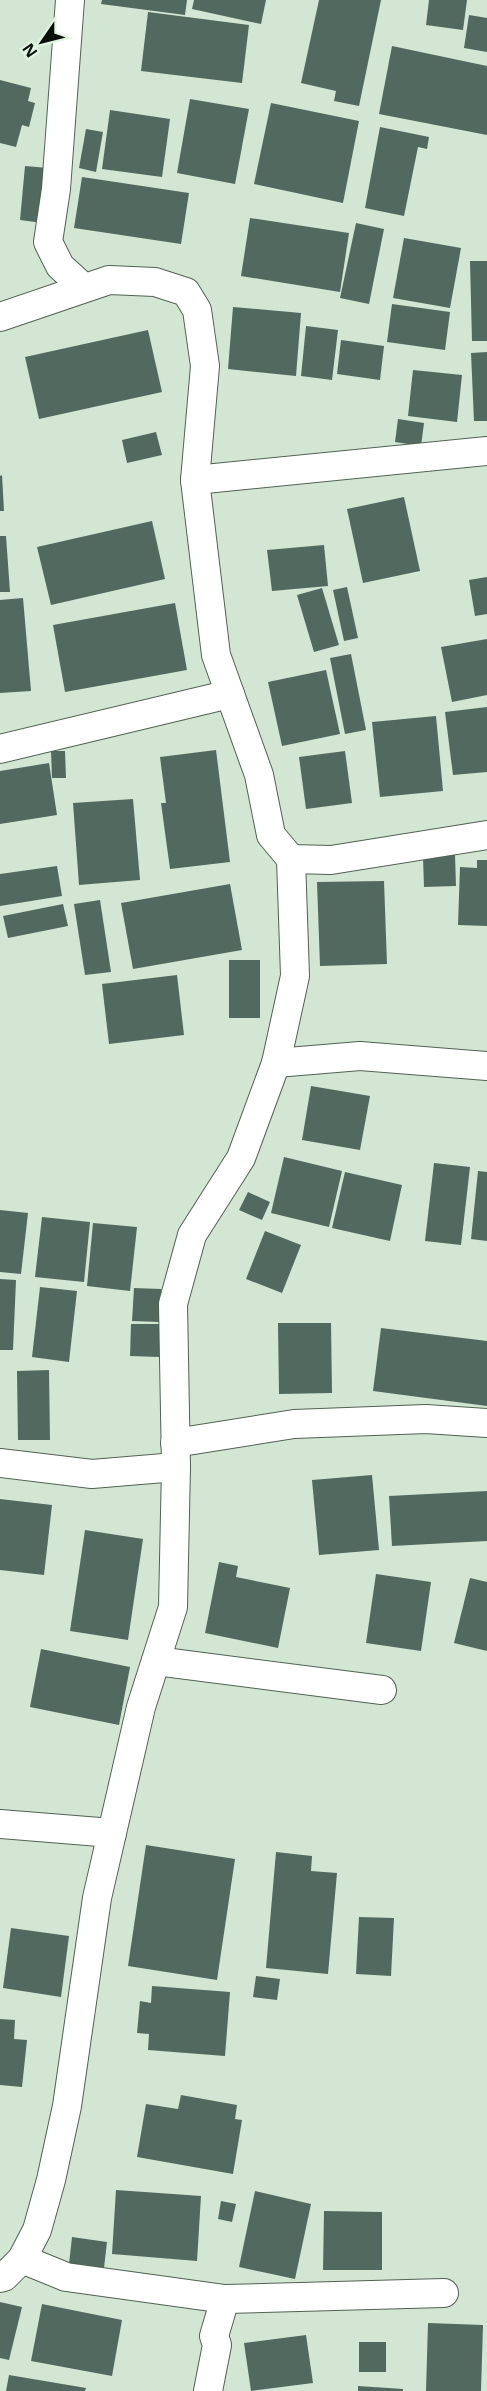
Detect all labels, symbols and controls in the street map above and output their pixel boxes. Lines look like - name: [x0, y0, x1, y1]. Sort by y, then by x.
- north arrow: [12, 12, 72, 72]
- text: N: [17, 39, 42, 62]

